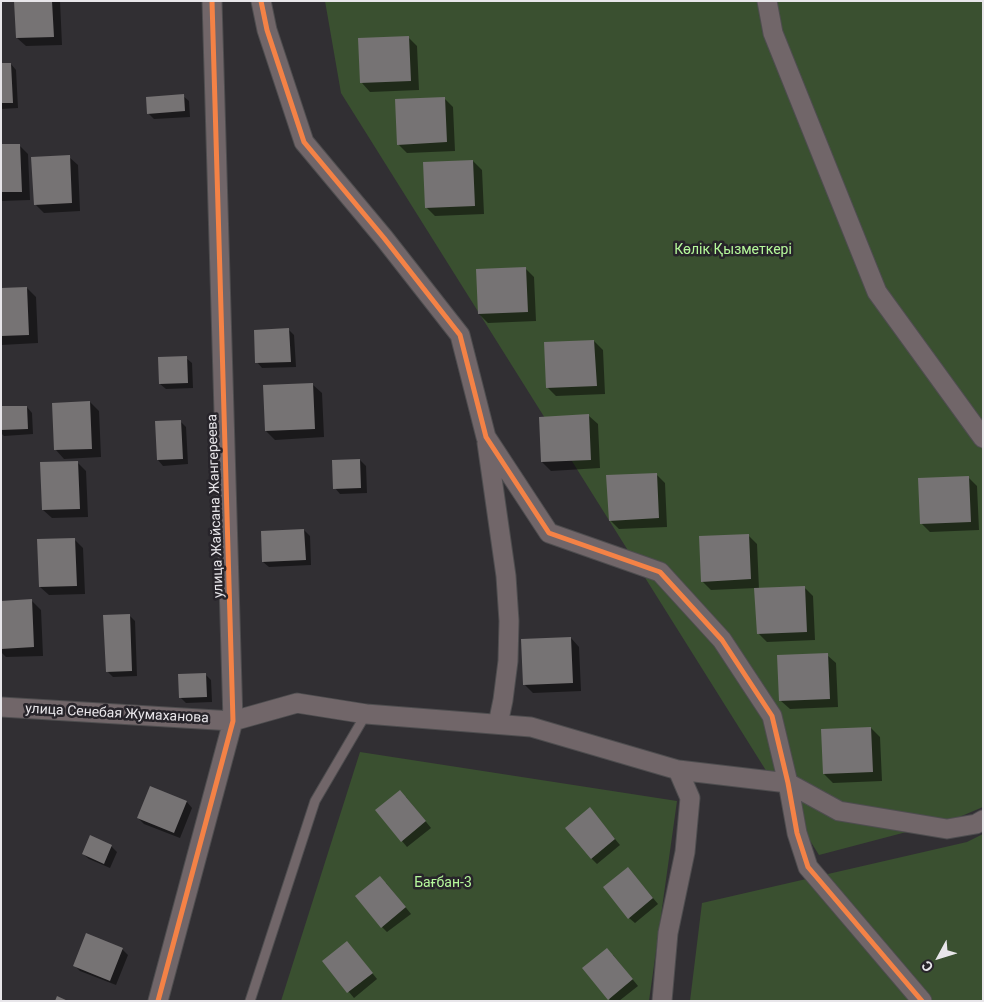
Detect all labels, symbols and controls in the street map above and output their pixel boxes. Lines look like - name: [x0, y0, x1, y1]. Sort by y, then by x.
- park label: Көлік Қызметкері: [674, 242, 792, 258]
- street label: улица Жайсана Жангереева: [204, 414, 228, 598]
- street label: улица Сенебая Жумаханова: [25, 701, 209, 727]
- park label: Бағбан-3: [414, 875, 472, 891]
- north arrow: [914, 932, 964, 982]
- text: С: [918, 958, 936, 975]

